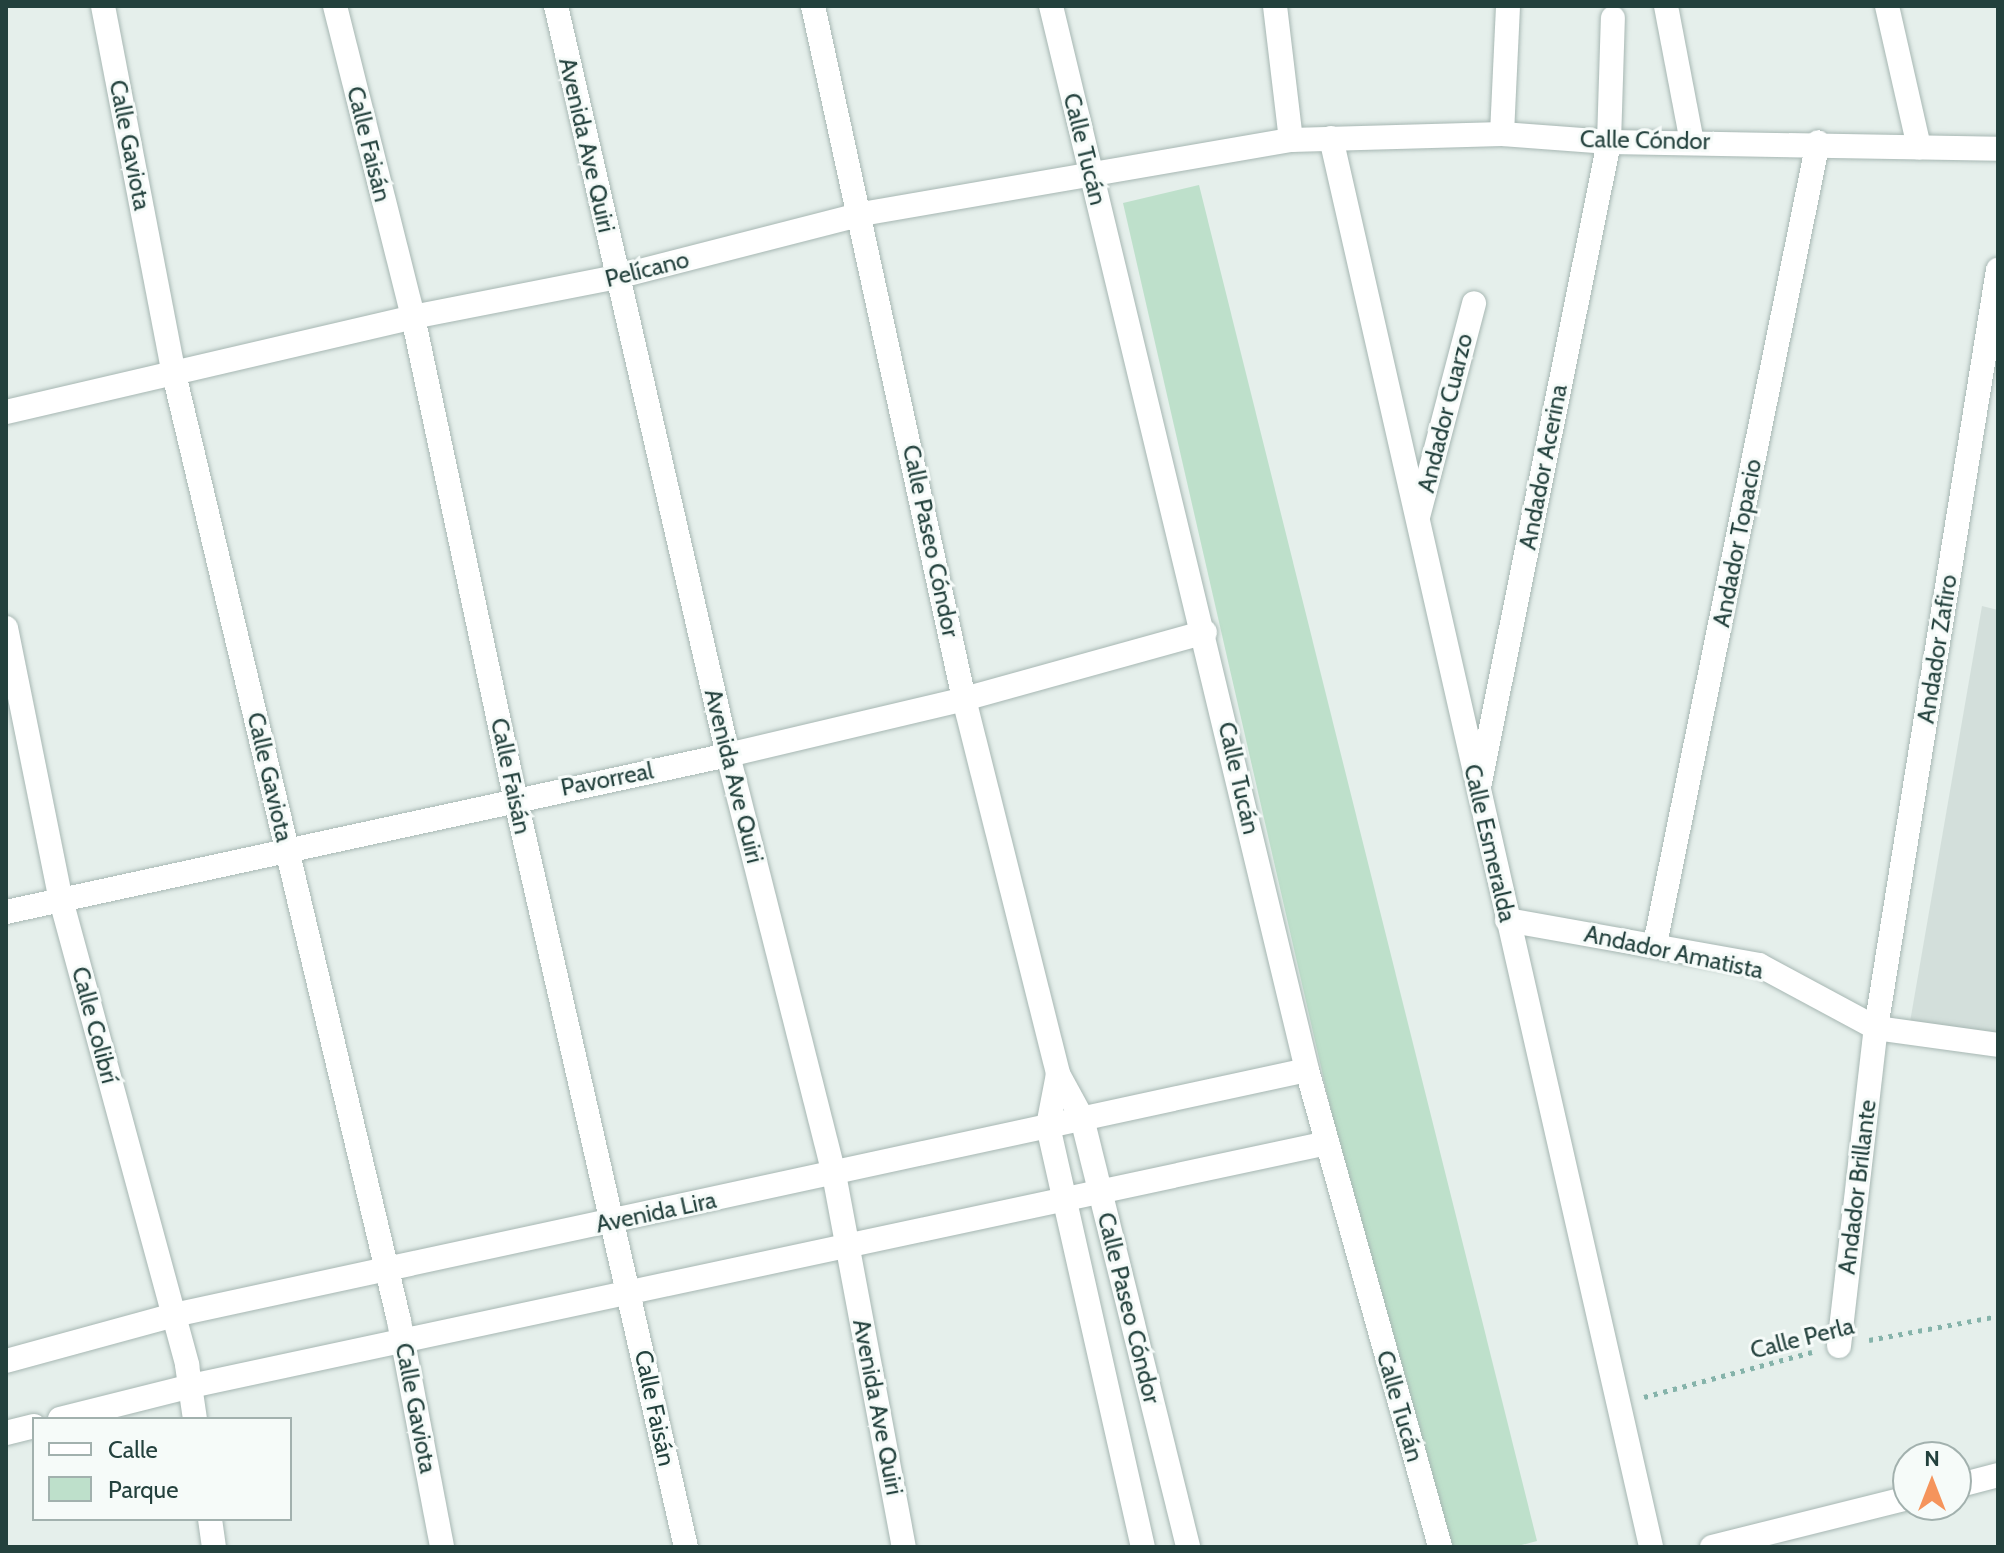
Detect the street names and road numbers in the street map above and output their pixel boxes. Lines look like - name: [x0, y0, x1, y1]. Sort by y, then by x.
- street label: Avenida Ave Quiri: [553, 55, 621, 235]
- street label: Calle Gaviota: [103, 77, 157, 213]
- street label: Calle Faisán: [341, 83, 397, 205]
- street label: Calle Tucán: [1057, 90, 1113, 208]
- street label: Calle Cóndor: [1580, 124, 1710, 156]
- street label: Pelícano: [602, 245, 692, 293]
- street label: Andador Cuarzo: [1411, 330, 1479, 496]
- street label: Andador Acerina: [1513, 382, 1573, 552]
- street label: Calle Paseo Cóndor: [897, 442, 965, 640]
- street label: Andador Topacio: [1707, 456, 1767, 630]
- street label: Andador Zafiro: [1911, 572, 1963, 726]
- street label: Avenida Ave Quiri: [698, 686, 770, 866]
- street label: Calle Gaviota: [241, 709, 299, 845]
- street label: Calle Faisán: [485, 715, 537, 837]
- street label: Calle Tucán: [1212, 719, 1266, 837]
- street label: Pavorreal: [558, 756, 656, 802]
- street label: Calle Esmeralda: [1458, 761, 1522, 925]
- street label: Andador Amatista: [1582, 919, 1766, 985]
- street label: Calle Colibrí: [66, 964, 124, 1086]
- street label: Andador Brillante: [1832, 1098, 1882, 1276]
- street label: Avenida Lira: [593, 1185, 719, 1239]
- street label: Calle Paseo Cóndor: [1091, 1209, 1167, 1407]
- street label: Calle Perla: [1747, 1311, 1857, 1365]
- street label: Avenida Ave Quiri: [847, 1317, 909, 1497]
- street label: Calle Gaviota: [389, 1340, 443, 1476]
- street label: Calle Faisán: [629, 1347, 681, 1469]
- street label: Calle Tucán: [1370, 1347, 1430, 1465]

